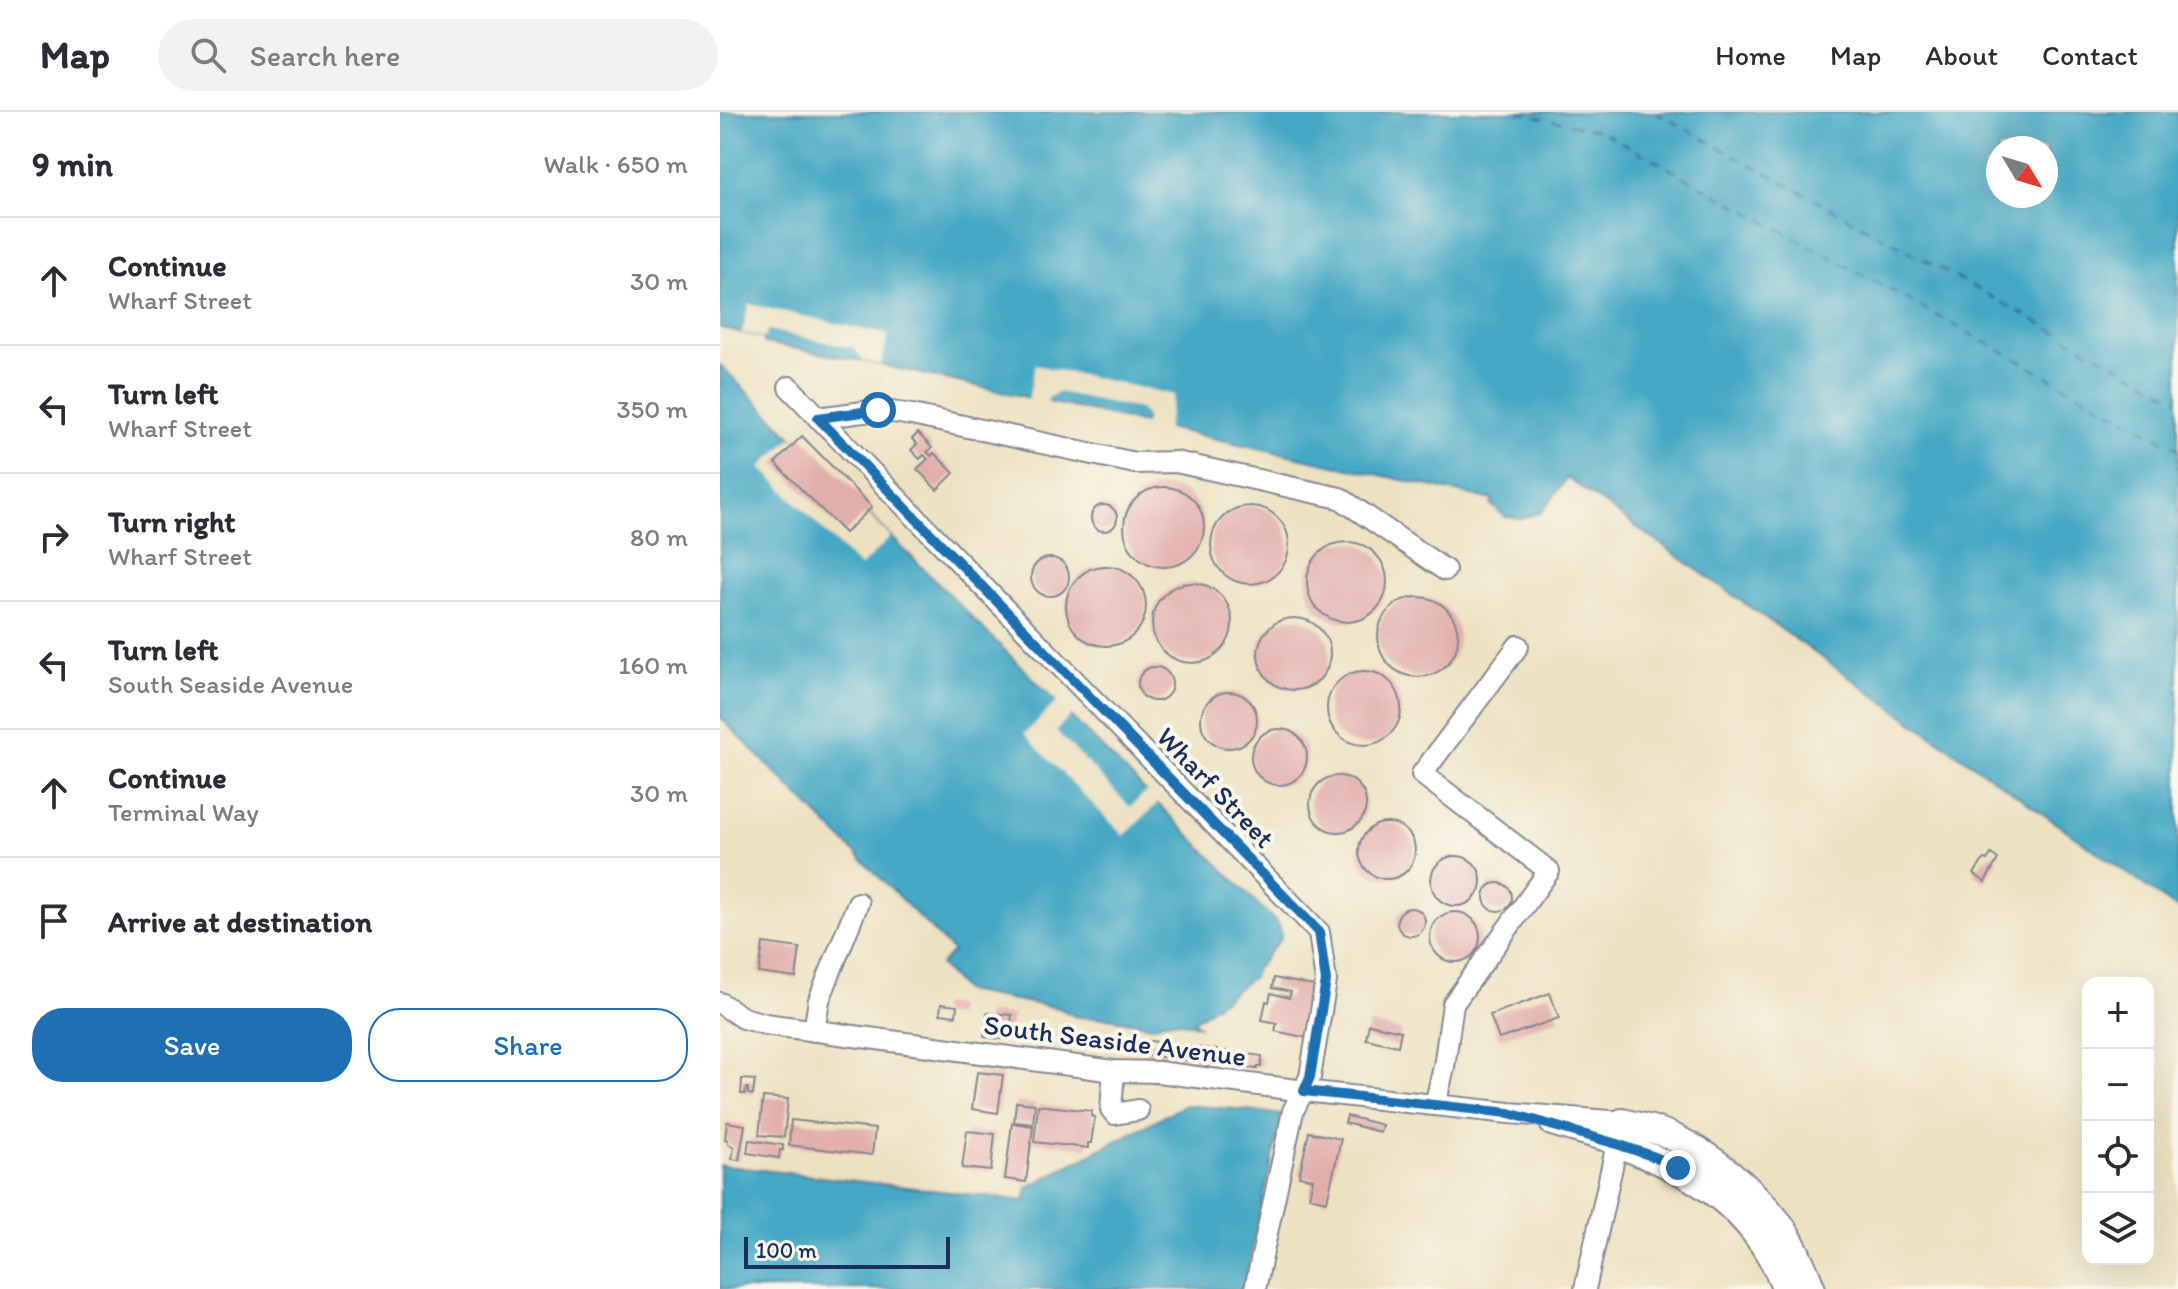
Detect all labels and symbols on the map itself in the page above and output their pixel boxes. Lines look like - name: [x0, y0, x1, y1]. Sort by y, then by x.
- north arrow: [1986, 136, 2058, 208]
- route start: [860, 392, 896, 428]
- street label: Wharf Street: [1150, 719, 1282, 855]
- street label: South Seaside Avenue: [982, 1007, 1248, 1073]
- route end: [1660, 1150, 1696, 1186]
- scale bar: [744, 1233, 950, 1269]

